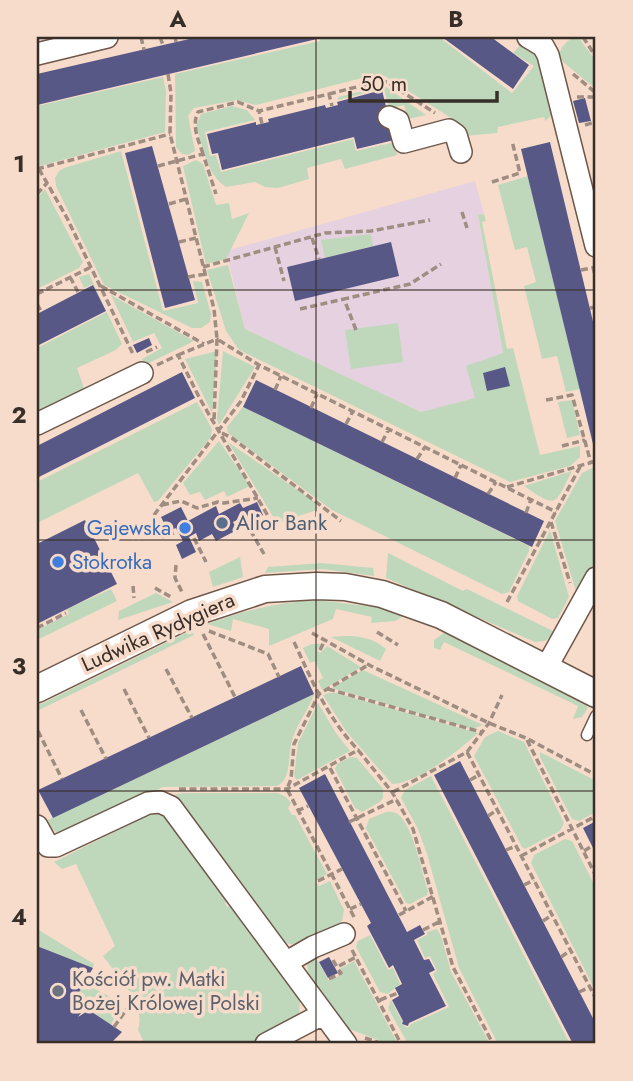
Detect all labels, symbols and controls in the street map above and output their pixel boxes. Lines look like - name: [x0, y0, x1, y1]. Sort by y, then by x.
- text: A: [169, 2, 187, 36]
- text: B: [448, 2, 464, 36]
- scale bar: [350, 60, 496, 104]
- text: 50 m: [360, 69, 407, 99]
- text: 1: [13, 147, 25, 181]
- text: 2: [11, 398, 27, 432]
- place label: Alior Bank: [236, 508, 328, 538]
- place label: Gajewska: [87, 513, 171, 543]
- marker: Alior Bank: [214, 515, 230, 531]
- marker: Gajewska: [177, 520, 193, 536]
- place label: Stokrotka: [72, 547, 152, 577]
- marker: Stokrotka: [50, 554, 66, 570]
- street label: Ludwika Rydygiera: [77, 585, 239, 679]
- text: 3: [12, 649, 26, 683]
- text: 4: [11, 900, 27, 934]
- place label: Kościół pw. Matki Bożej Królowej Polski: [72, 964, 260, 1018]
- marker: Kościół pw. Matki Bożej Królowej Polski: [50, 983, 66, 999]

